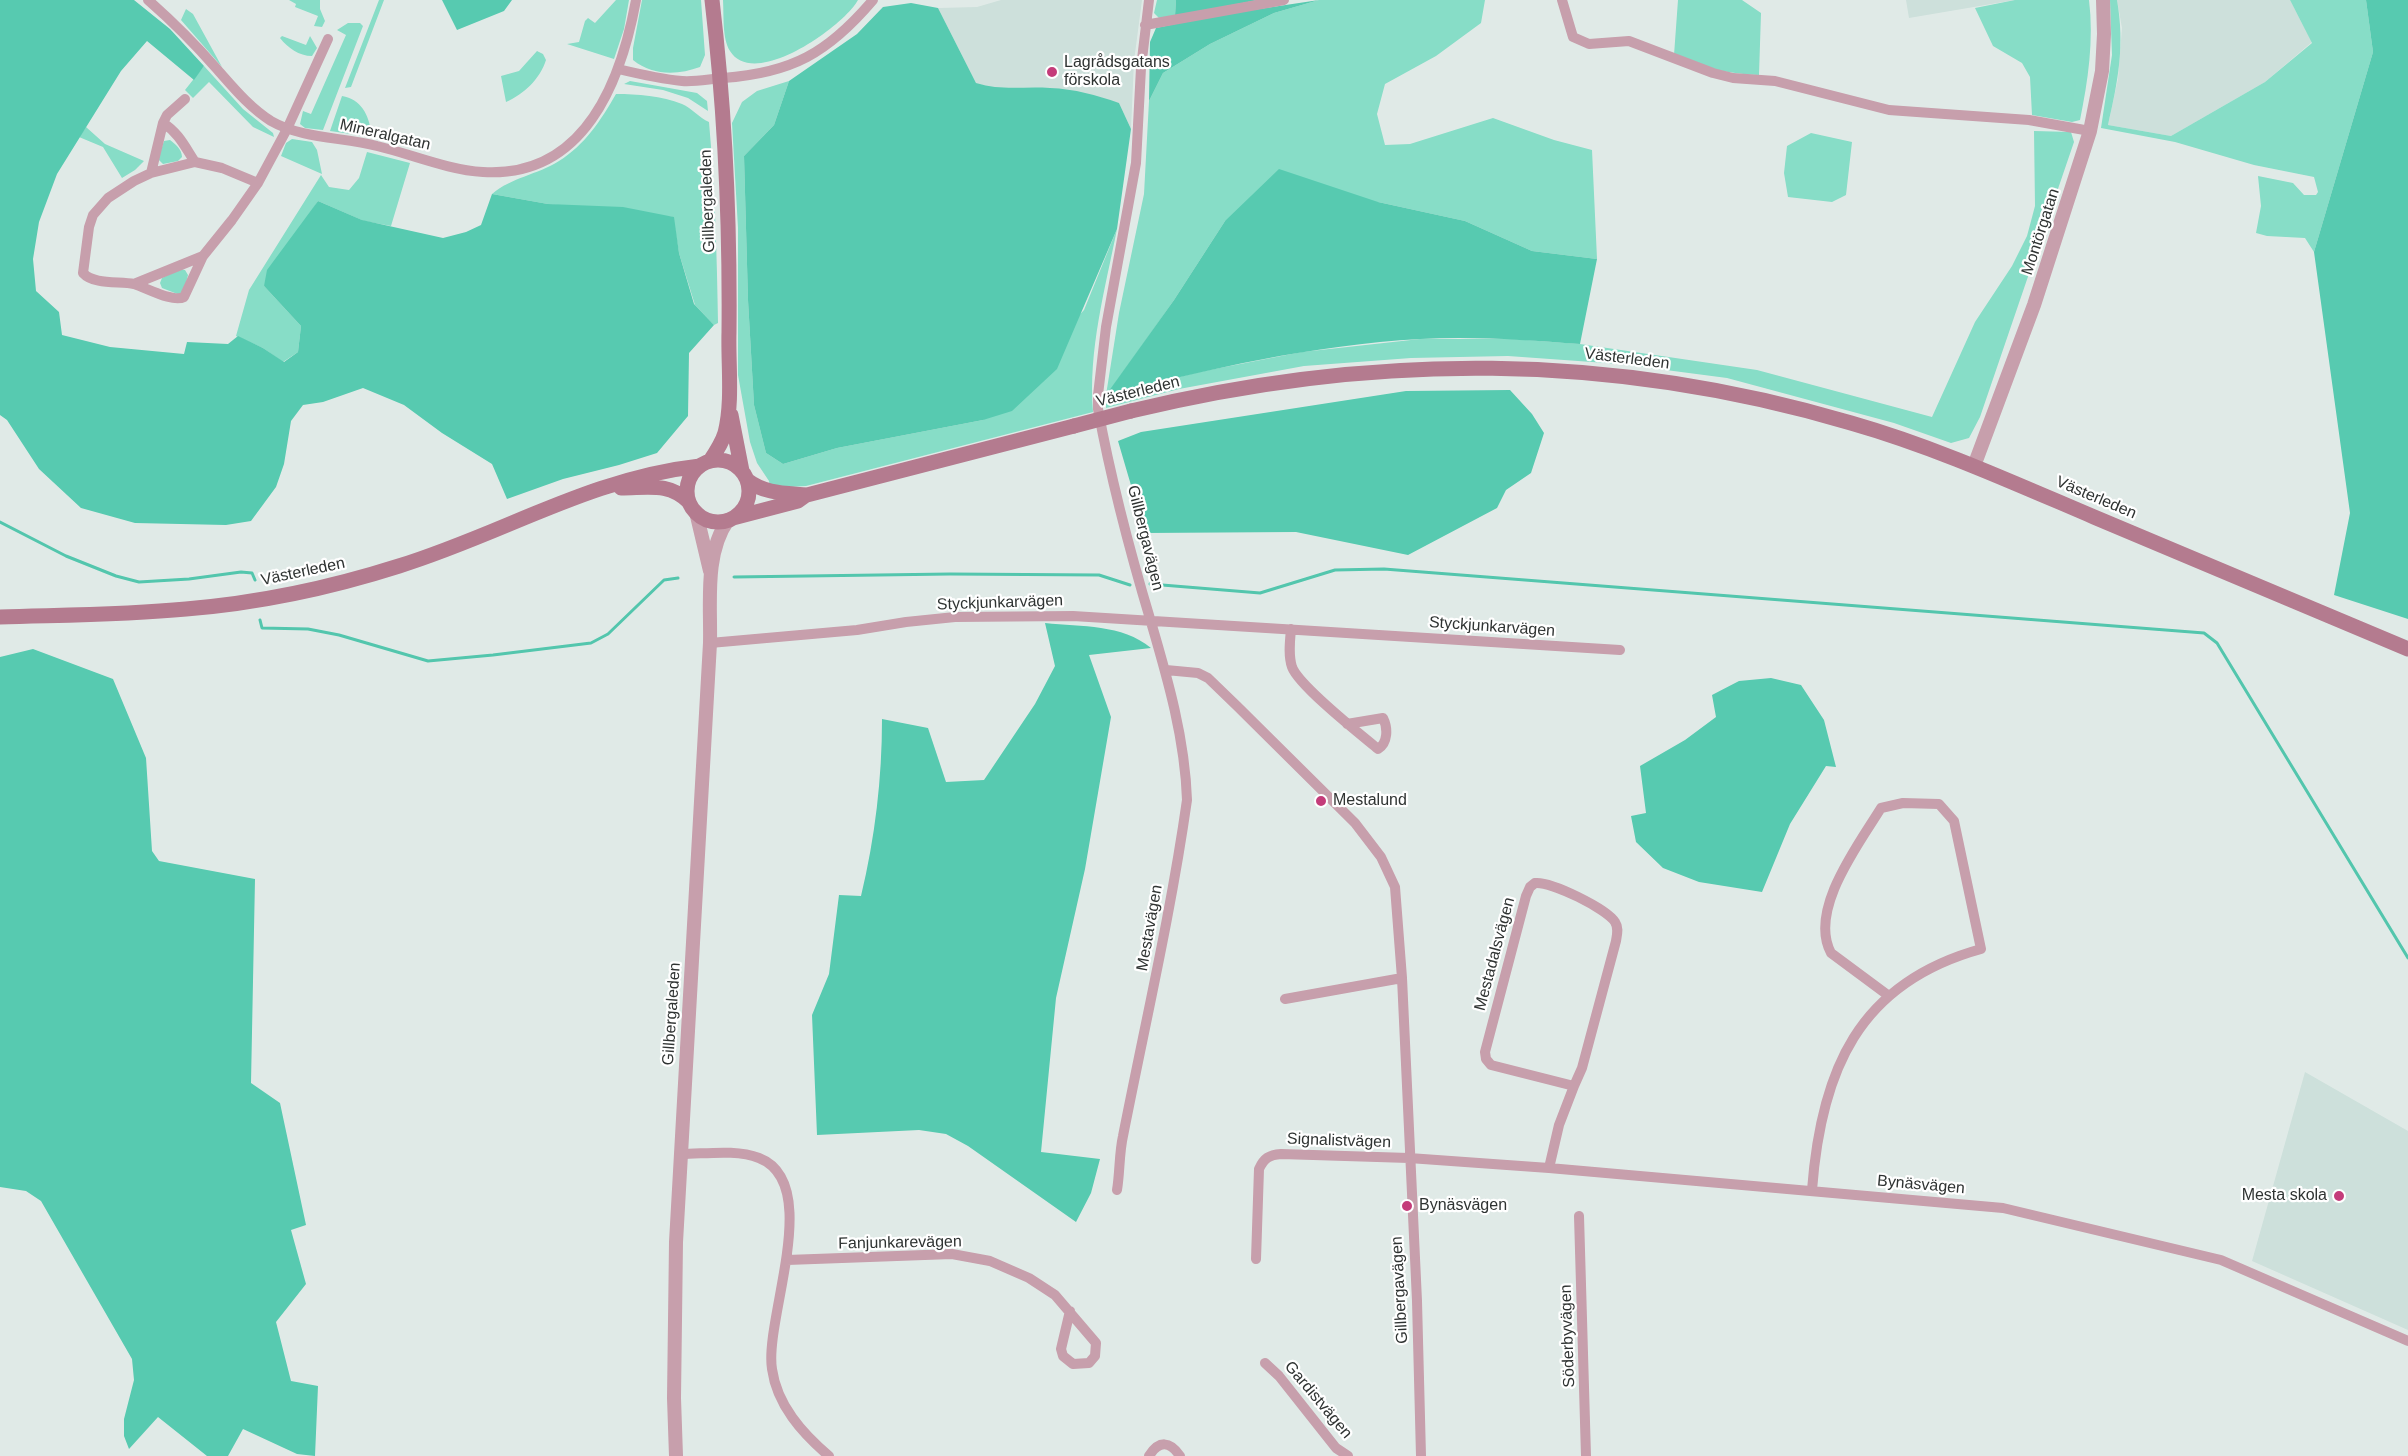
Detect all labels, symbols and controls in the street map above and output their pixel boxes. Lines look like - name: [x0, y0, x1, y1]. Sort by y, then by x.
- place label: Lagrådsgatans förskola: [1064, 53, 1170, 91]
- marker: Lagrådsgatans förskola: [1045, 65, 1059, 79]
- street label: Mineralgatan: [338, 115, 432, 155]
- street label: Gillbergaleden: [697, 149, 719, 253]
- street label: Montörgatan: [2018, 186, 2064, 278]
- street label: Västerleden: [1583, 344, 1671, 374]
- street label: Västerleden: [1094, 372, 1182, 412]
- street label: Västerleden: [2053, 472, 2139, 524]
- street label: Gillbergavägen: [1123, 483, 1167, 593]
- street label: Västerleden: [259, 554, 347, 590]
- street label: Styckjunkarvägen: [937, 591, 1063, 615]
- street label: Styckjunkarvägen: [1428, 613, 1556, 641]
- place label: Mestalund: [1333, 791, 1407, 811]
- marker: Mestalund: [1314, 794, 1328, 808]
- street label: Mestavägen: [1133, 883, 1167, 973]
- street label: Mestadalsvägen: [1471, 895, 1519, 1013]
- street label: Gillbergaleden: [659, 962, 685, 1066]
- street label: Signalistvägen: [1287, 1130, 1391, 1152]
- street label: Bynäsvägen: [1876, 1172, 1966, 1198]
- place label: Mesta skola: [2242, 1186, 2327, 1206]
- marker: Mesta skola: [2332, 1189, 2346, 1203]
- place label: Bynäsvägen: [1419, 1196, 1507, 1216]
- marker: Bynäsvägen: [1400, 1199, 1414, 1213]
- street label: Fanjunkarevägen: [838, 1232, 962, 1254]
- street label: Gillbergavägen: [1388, 1236, 1412, 1344]
- street label: Söderbyvägen: [1557, 1284, 1579, 1388]
- street label: Gardistvägen: [1280, 1357, 1356, 1443]

